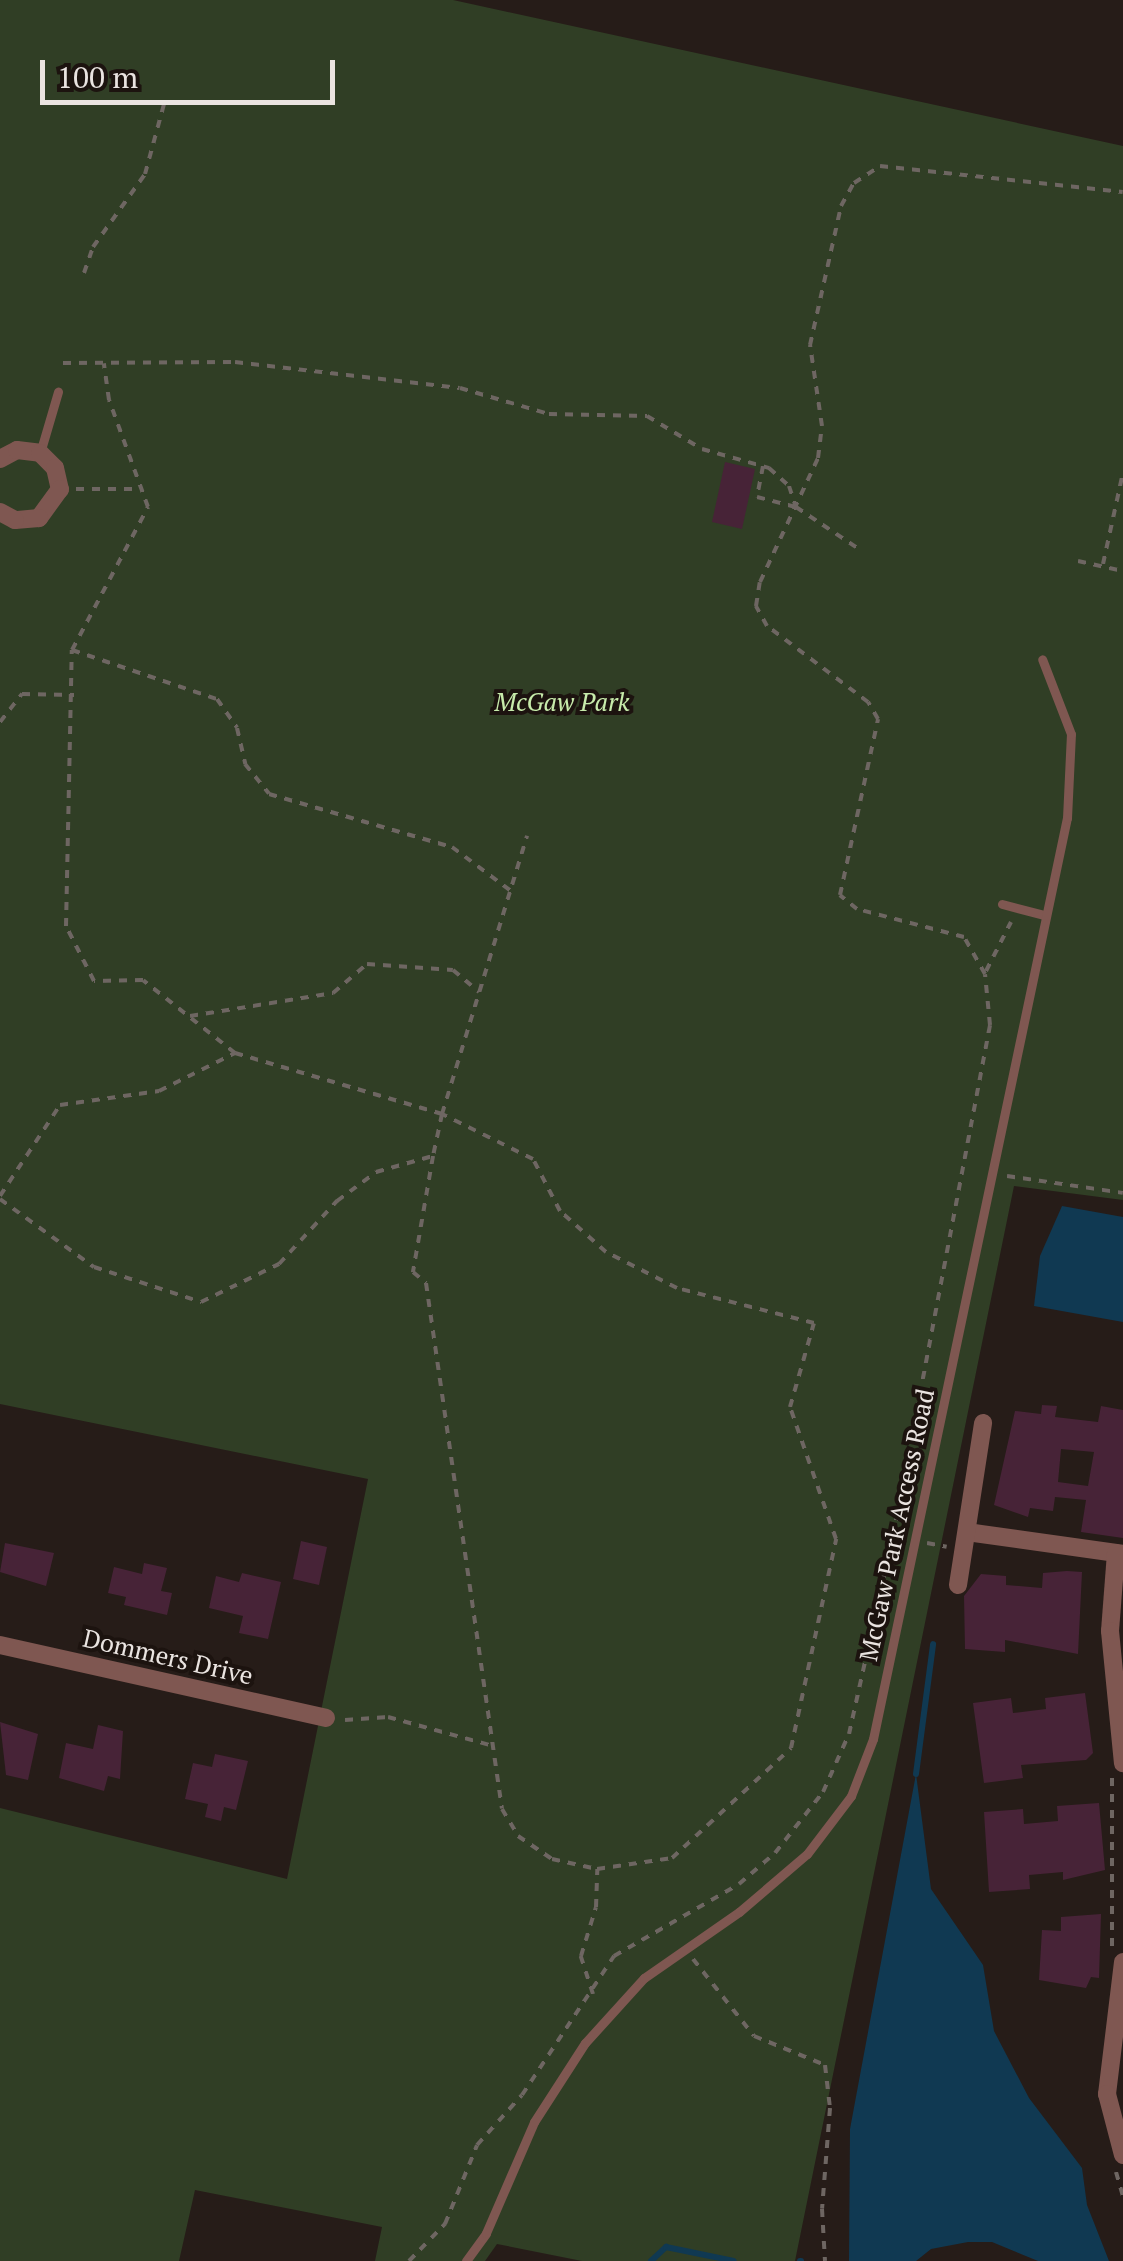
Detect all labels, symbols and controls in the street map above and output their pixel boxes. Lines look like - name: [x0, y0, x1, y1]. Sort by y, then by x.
- scale bar: [45, 40, 340, 102]
- text: 100 m: [57, 57, 138, 97]
- park label: McGaw Park: [494, 687, 630, 717]
- street label: McGaw Park Access Road: [853, 1386, 941, 1664]
- street label: Dommers Drive: [80, 1623, 256, 1691]

